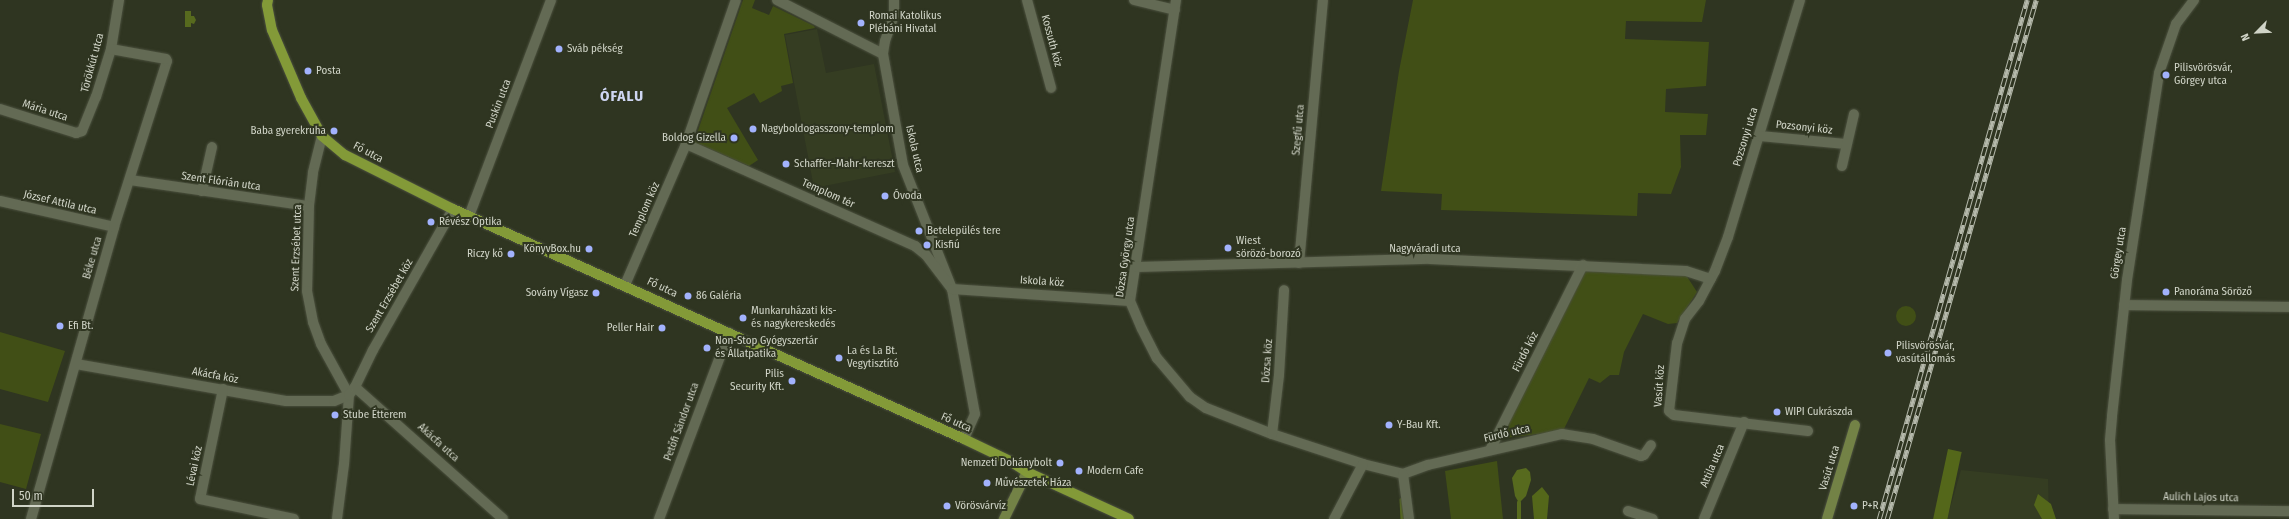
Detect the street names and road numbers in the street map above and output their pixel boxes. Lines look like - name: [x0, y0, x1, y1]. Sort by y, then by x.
- street label: Kossuth köz: [1038, 13, 1064, 69]
- street label: Törökkút utca: [79, 32, 107, 94]
- street label: Puskin utca: [484, 78, 514, 130]
- street label: Mária utca: [21, 97, 69, 125]
- street label: Szegfű utca: [1290, 104, 1308, 156]
- street label: Pozsonyi utca: [1731, 106, 1761, 168]
- street label: Pozsonyi köz: [1775, 118, 1833, 138]
- street label: Iskola utca: [902, 124, 926, 174]
- street label: Fő utca: [351, 140, 385, 166]
- street label: Szent Flórián utca: [181, 170, 261, 194]
- street label: Templom tér: [799, 176, 857, 212]
- street label: Templom köz: [627, 180, 663, 240]
- street label: József Attila utca: [22, 188, 98, 218]
- street label: Szent Erzsébet utca: [289, 204, 305, 292]
- street label: Dózsa György utca: [1114, 216, 1138, 298]
- street label: Görgey utca: [2108, 226, 2130, 280]
- street label: Béke utca: [81, 235, 105, 281]
- street label: Nagyváradi utca: [1389, 242, 1461, 256]
- street label: Szent Erzsébet köz: [364, 257, 416, 335]
- street label: Iskola köz: [1019, 274, 1065, 290]
- street label: Fő utca: [645, 275, 679, 301]
- street label: Fürdő köz: [1510, 330, 1542, 374]
- street label: Dózsa köz: [1260, 339, 1276, 383]
- street label: Vasút köz: [1652, 364, 1668, 408]
- street label: Akácfa köz: [191, 365, 239, 387]
- street label: Petőfi Sándor utca: [662, 381, 702, 463]
- street label: Fő utca: [939, 410, 973, 436]
- street label: Akácfa utca: [415, 421, 461, 465]
- street label: Fürdő utca: [1483, 422, 1531, 446]
- street label: Attila utca: [1698, 442, 1728, 490]
- street label: Vasút utca: [1817, 444, 1843, 492]
- street label: Lévai köz: [184, 445, 206, 487]
- street label: Aulich Lajos utca: [2163, 491, 2239, 505]

